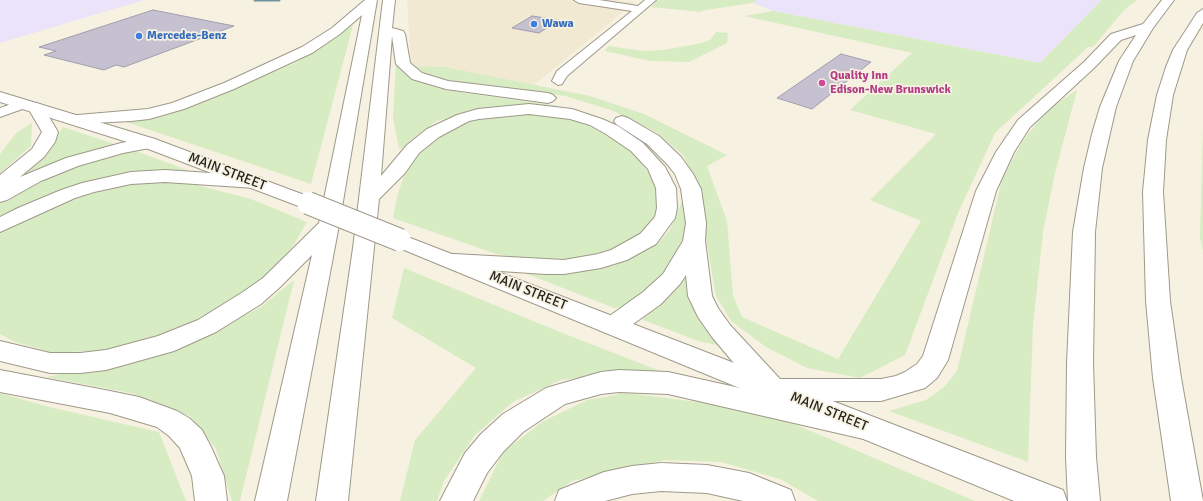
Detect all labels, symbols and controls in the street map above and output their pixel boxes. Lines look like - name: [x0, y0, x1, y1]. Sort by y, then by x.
- place label: Wawa: [542, 17, 574, 31]
- marker: Wawa: [529, 19, 539, 29]
- place label: Mercedes-Benz: [147, 29, 227, 43]
- marker: Mercedes-Benz: [134, 31, 144, 41]
- place label: Quality Inn Edison-New Brunswick: [830, 69, 951, 97]
- marker: Quality Inn Edison-New Brunswick: [817, 78, 827, 88]
- street label: MAIN STREET: [186, 149, 268, 195]
- street label: MAIN STREET: [487, 268, 569, 314]
- street label: MAIN STREET: [788, 389, 870, 435]

